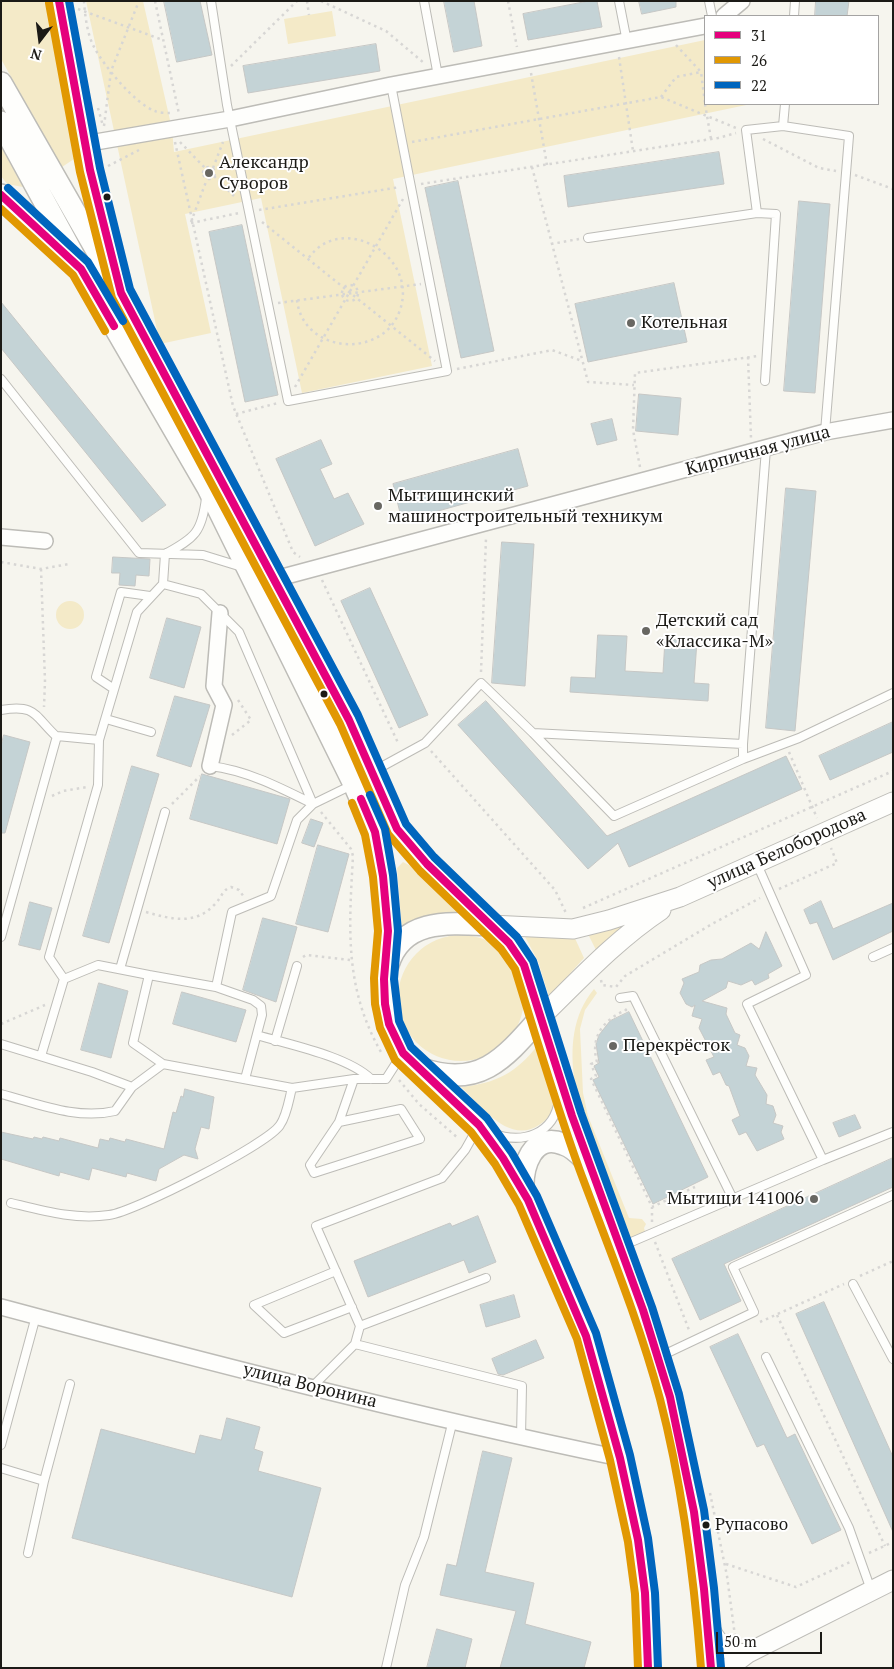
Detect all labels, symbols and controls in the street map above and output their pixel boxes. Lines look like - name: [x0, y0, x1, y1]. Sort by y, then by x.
- north arrow: [15, 15, 65, 65]
- legend: [704, 15, 879, 105]
- text: 31: [751, 25, 767, 45]
- text: N: [28, 44, 44, 66]
- text: 26: [751, 50, 767, 70]
- text: 22: [751, 75, 767, 95]
- place label: Александр Суворов: [219, 152, 309, 194]
- marker: Александр Суворов: [203, 167, 215, 179]
- unlabelled marker: [102, 192, 112, 202]
- place label: Котельная: [641, 312, 728, 334]
- marker: Котельная: [625, 317, 637, 329]
- street label: Кирпичная улица: [683, 421, 833, 481]
- place label: Мытищинский машиностроительный техникум: [388, 485, 663, 528]
- marker: Мытищинский машиностроительный техникум: [372, 500, 384, 512]
- place label: Детский сад «Классика-М»: [656, 610, 773, 652]
- marker: Детский сад «Классика-М»: [640, 625, 652, 637]
- unlabelled marker: [319, 689, 329, 699]
- street label: улица Белобородова: [704, 804, 870, 894]
- place label: Перекрёсток: [623, 1035, 730, 1057]
- marker: Перекрёсток: [607, 1040, 619, 1052]
- place label: Мытищи 141006: [667, 1188, 804, 1210]
- marker: Мытищи 141006: [808, 1193, 820, 1205]
- street label: улица Воронина: [241, 1359, 379, 1413]
- place label: Рупасово: [715, 1515, 788, 1535]
- marker: Рупасово: [701, 1520, 711, 1530]
- scale bar: [719, 1622, 825, 1654]
- text: 50 m: [724, 1631, 757, 1651]

